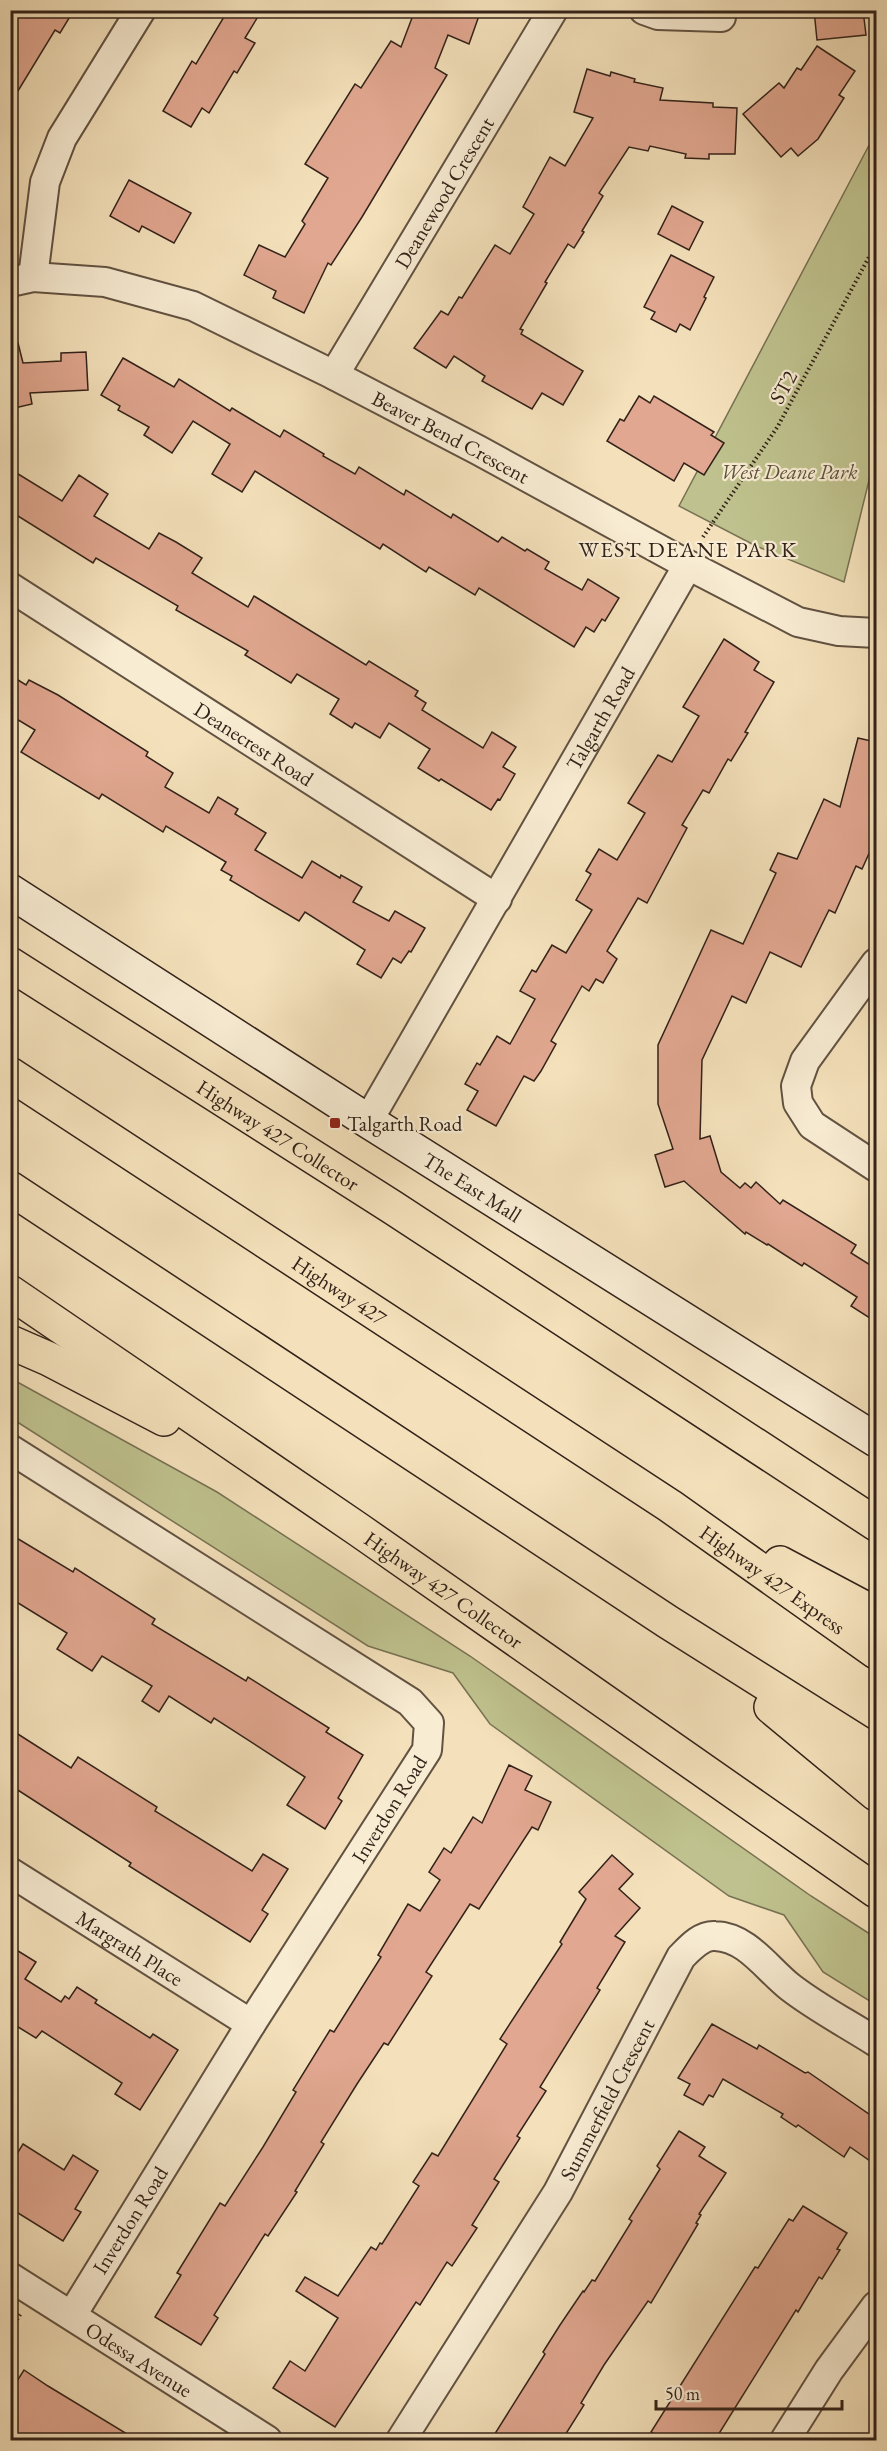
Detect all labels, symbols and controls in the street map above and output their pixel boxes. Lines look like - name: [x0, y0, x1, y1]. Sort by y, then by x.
- street label: Deanewood Crescent: [388, 111, 500, 273]
- street label: ST2: [763, 366, 803, 408]
- street label: Beaver Bend Crescent: [368, 384, 535, 489]
- park label: West Deane Park: [720, 458, 858, 485]
- district label: WEST DEANE PARK: [579, 535, 797, 564]
- street label: Talgarth Road: [559, 661, 641, 775]
- street label: Deanecrest Road: [189, 695, 319, 792]
- street label: Highway 427 Collector: [192, 1073, 365, 1196]
- place label: Talgarth Road: [347, 1110, 463, 1137]
- marker: Talgarth Road: [328, 1116, 342, 1130]
- street label: The East Mall: [418, 1146, 527, 1228]
- street label: Highway 427: [287, 1249, 393, 1331]
- street label: Highway 427 Express: [695, 1518, 851, 1640]
- street label: Highway 427 Collector: [359, 1525, 528, 1654]
- street label: Inverdon Road: [345, 1750, 433, 1868]
- street label: Margrath Place: [72, 1904, 189, 1992]
- street label: Summerfield Crescent: [553, 2014, 660, 2185]
- street label: Inverdon Road: [86, 2161, 174, 2279]
- street label: Odessa Avenue: [81, 2315, 198, 2403]
- scale bar: [656, 2373, 842, 2411]
- text: 50 m: [665, 2382, 700, 2405]

